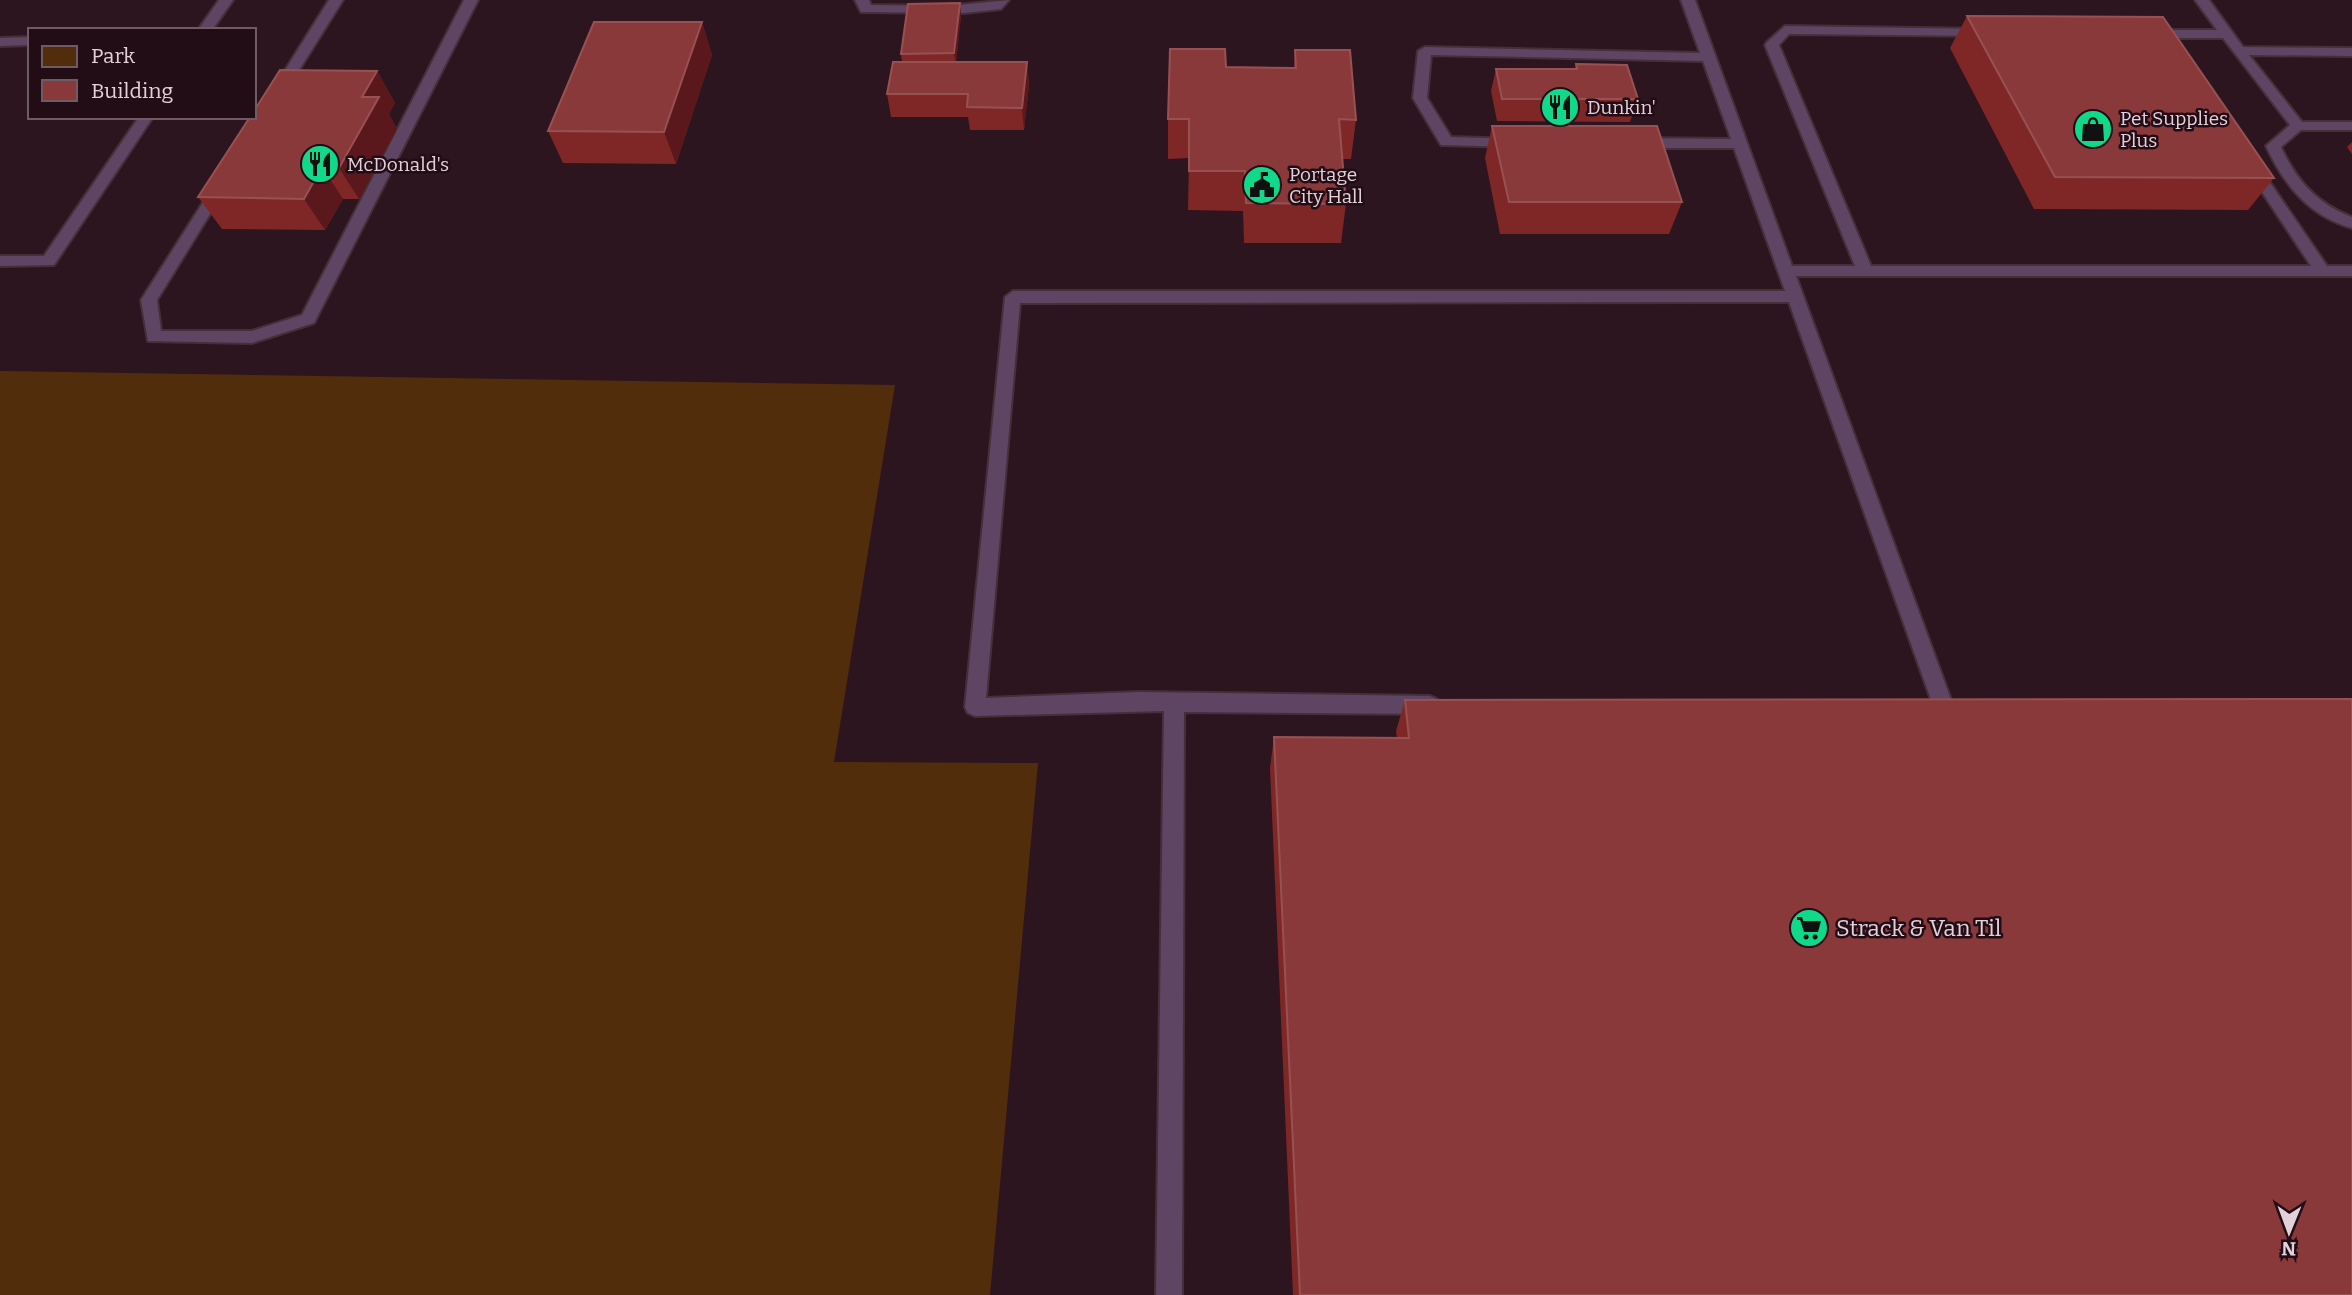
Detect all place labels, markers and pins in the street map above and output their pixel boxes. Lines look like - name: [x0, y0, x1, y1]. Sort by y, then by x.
- restaurant icon: Dunkin': [1539, 86, 1581, 128]
- place label: Dunkin': [1587, 96, 1656, 119]
- place label: Pet Supplies Plus: [2120, 107, 2228, 152]
- shop icon: Pet Supplies Plus: [2072, 108, 2114, 150]
- restaurant icon: McDonald's: [299, 143, 341, 185]
- place label: McDonald's: [347, 153, 449, 176]
- place label: Portage City Hall: [1289, 163, 1363, 208]
- public building icon: Portage City Hall: [1241, 164, 1283, 206]
- supermarket icon: Strack & Van Til: [1788, 907, 1830, 949]
- place label: Strack & Van Til: [1836, 914, 2002, 942]

